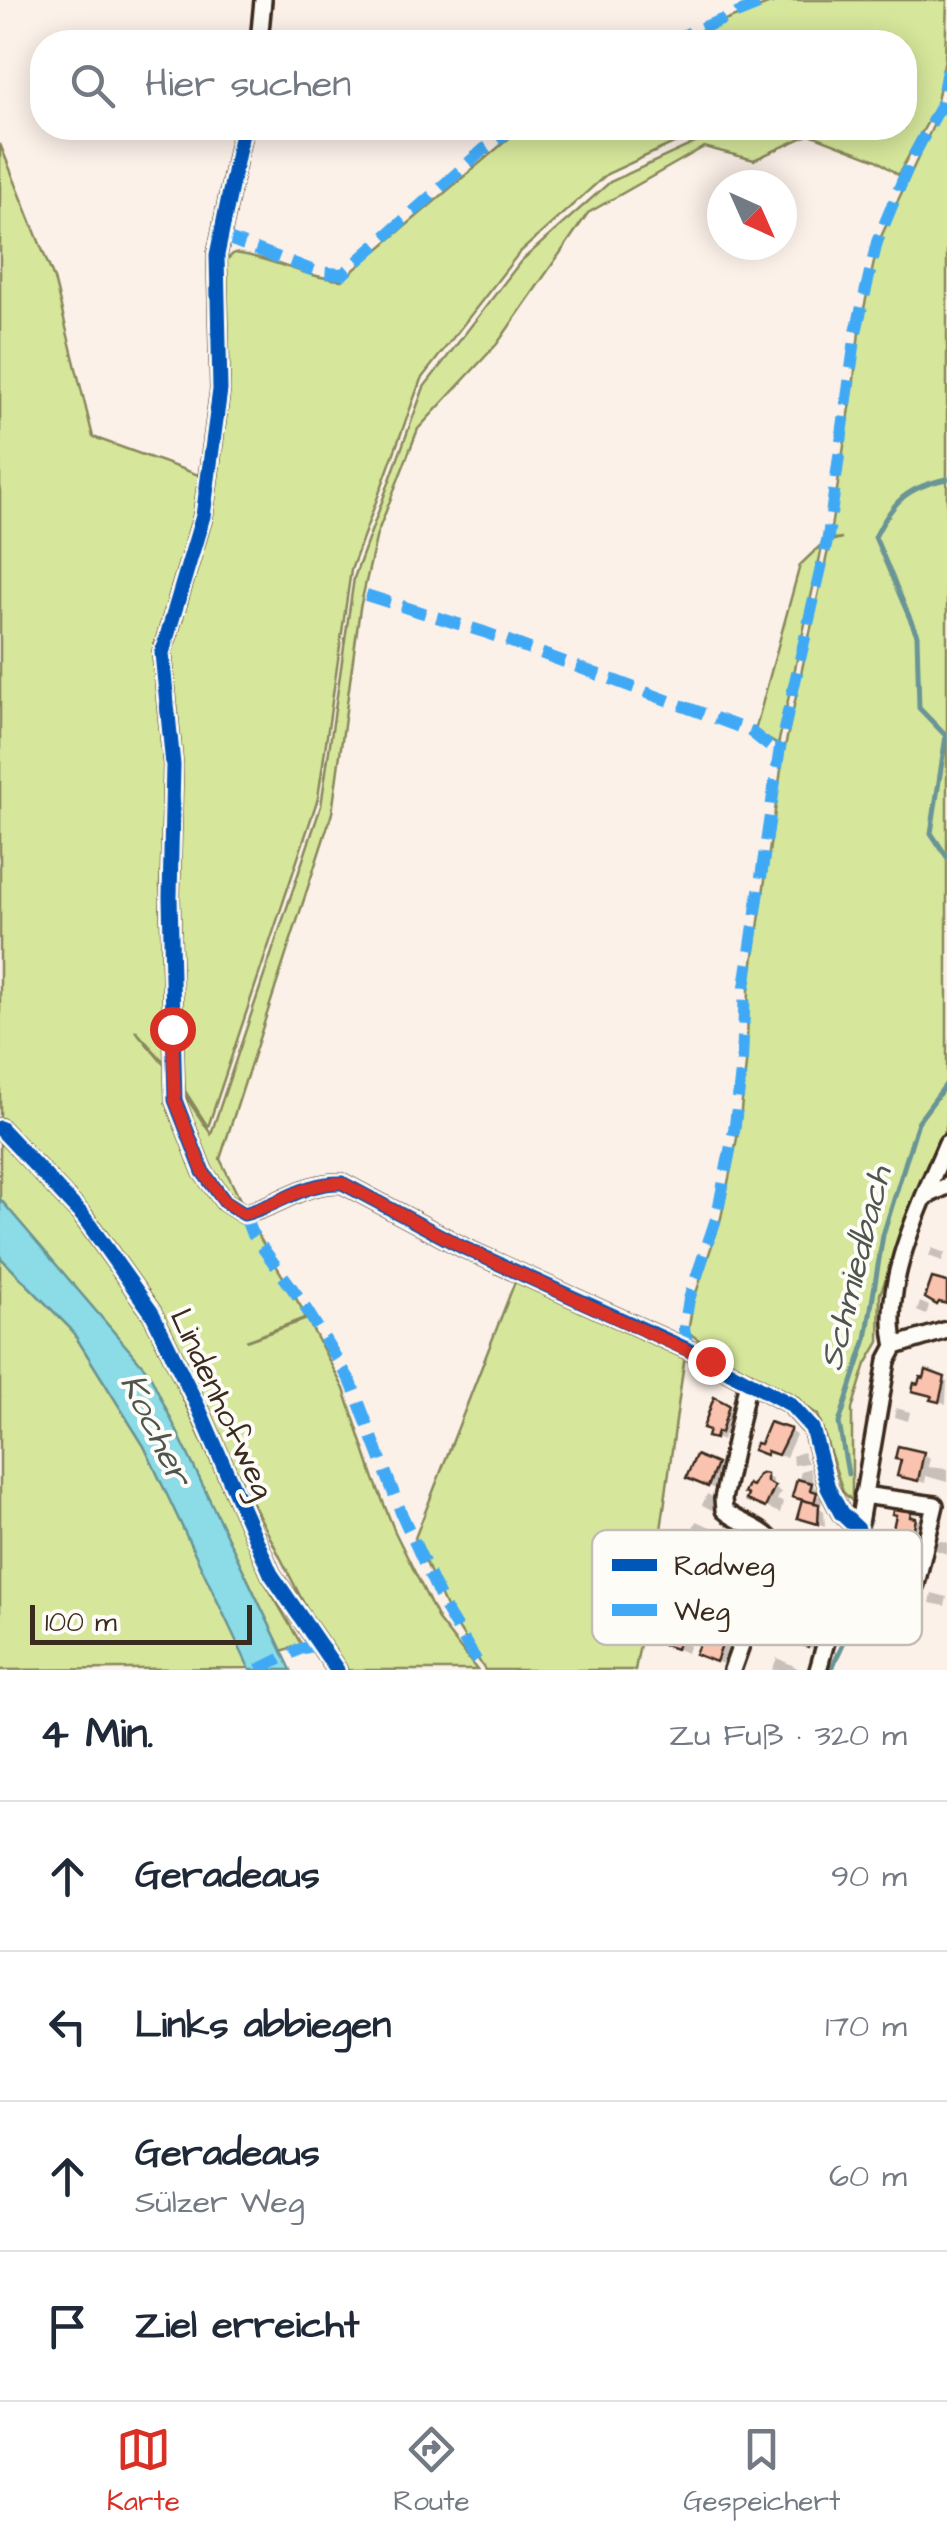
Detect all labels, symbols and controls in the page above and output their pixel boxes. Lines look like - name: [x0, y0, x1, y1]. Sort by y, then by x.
- search box: [30, 30, 917, 140]
- icon: search: [65, 58, 120, 113]
- text: Hier suchen: [145, 59, 351, 111]
- north arrow: [707, 170, 797, 260]
- route start: [150, 1007, 196, 1053]
- water label: Schmiedbach: [806, 1160, 905, 1375]
- street label: Lindenhofweg: [158, 1301, 285, 1506]
- route end: [688, 1339, 734, 1385]
- water label: Kocher: [108, 1366, 205, 1497]
- legend: [592, 1530, 922, 1645]
- text: Radweg: [674, 1547, 775, 1587]
- text: Weg: [674, 1592, 730, 1632]
- scale bar: [30, 1600, 252, 1644]
- text: 100 m: [45, 1603, 117, 1642]
- text: 4 Min.: [40, 1706, 153, 1764]
- text: Zu Fuß · 320 m: [669, 1713, 907, 1758]
- icon: ahead: [40, 1849, 95, 1904]
- text: Geradeaus: [135, 1850, 320, 1902]
- text: 90 m: [831, 1854, 907, 1899]
- icon: left: [40, 1999, 95, 2054]
- text: Links abbiegen: [135, 2000, 391, 2052]
- text: 170 m: [825, 2004, 907, 2049]
- text: Geradeaus: [135, 2128, 320, 2180]
- icon: ahead: [40, 2149, 95, 2204]
- text: 60 m: [829, 2154, 907, 2199]
- text: Sülzer Weg: [135, 2180, 304, 2225]
- icon: arrive: [40, 2299, 95, 2354]
- text: Ziel erreicht: [135, 2300, 359, 2352]
- tab: Karte: [107, 2422, 180, 2521]
- tab: Route: [393, 2422, 470, 2521]
- tab: Gespeichert: [683, 2422, 840, 2521]

